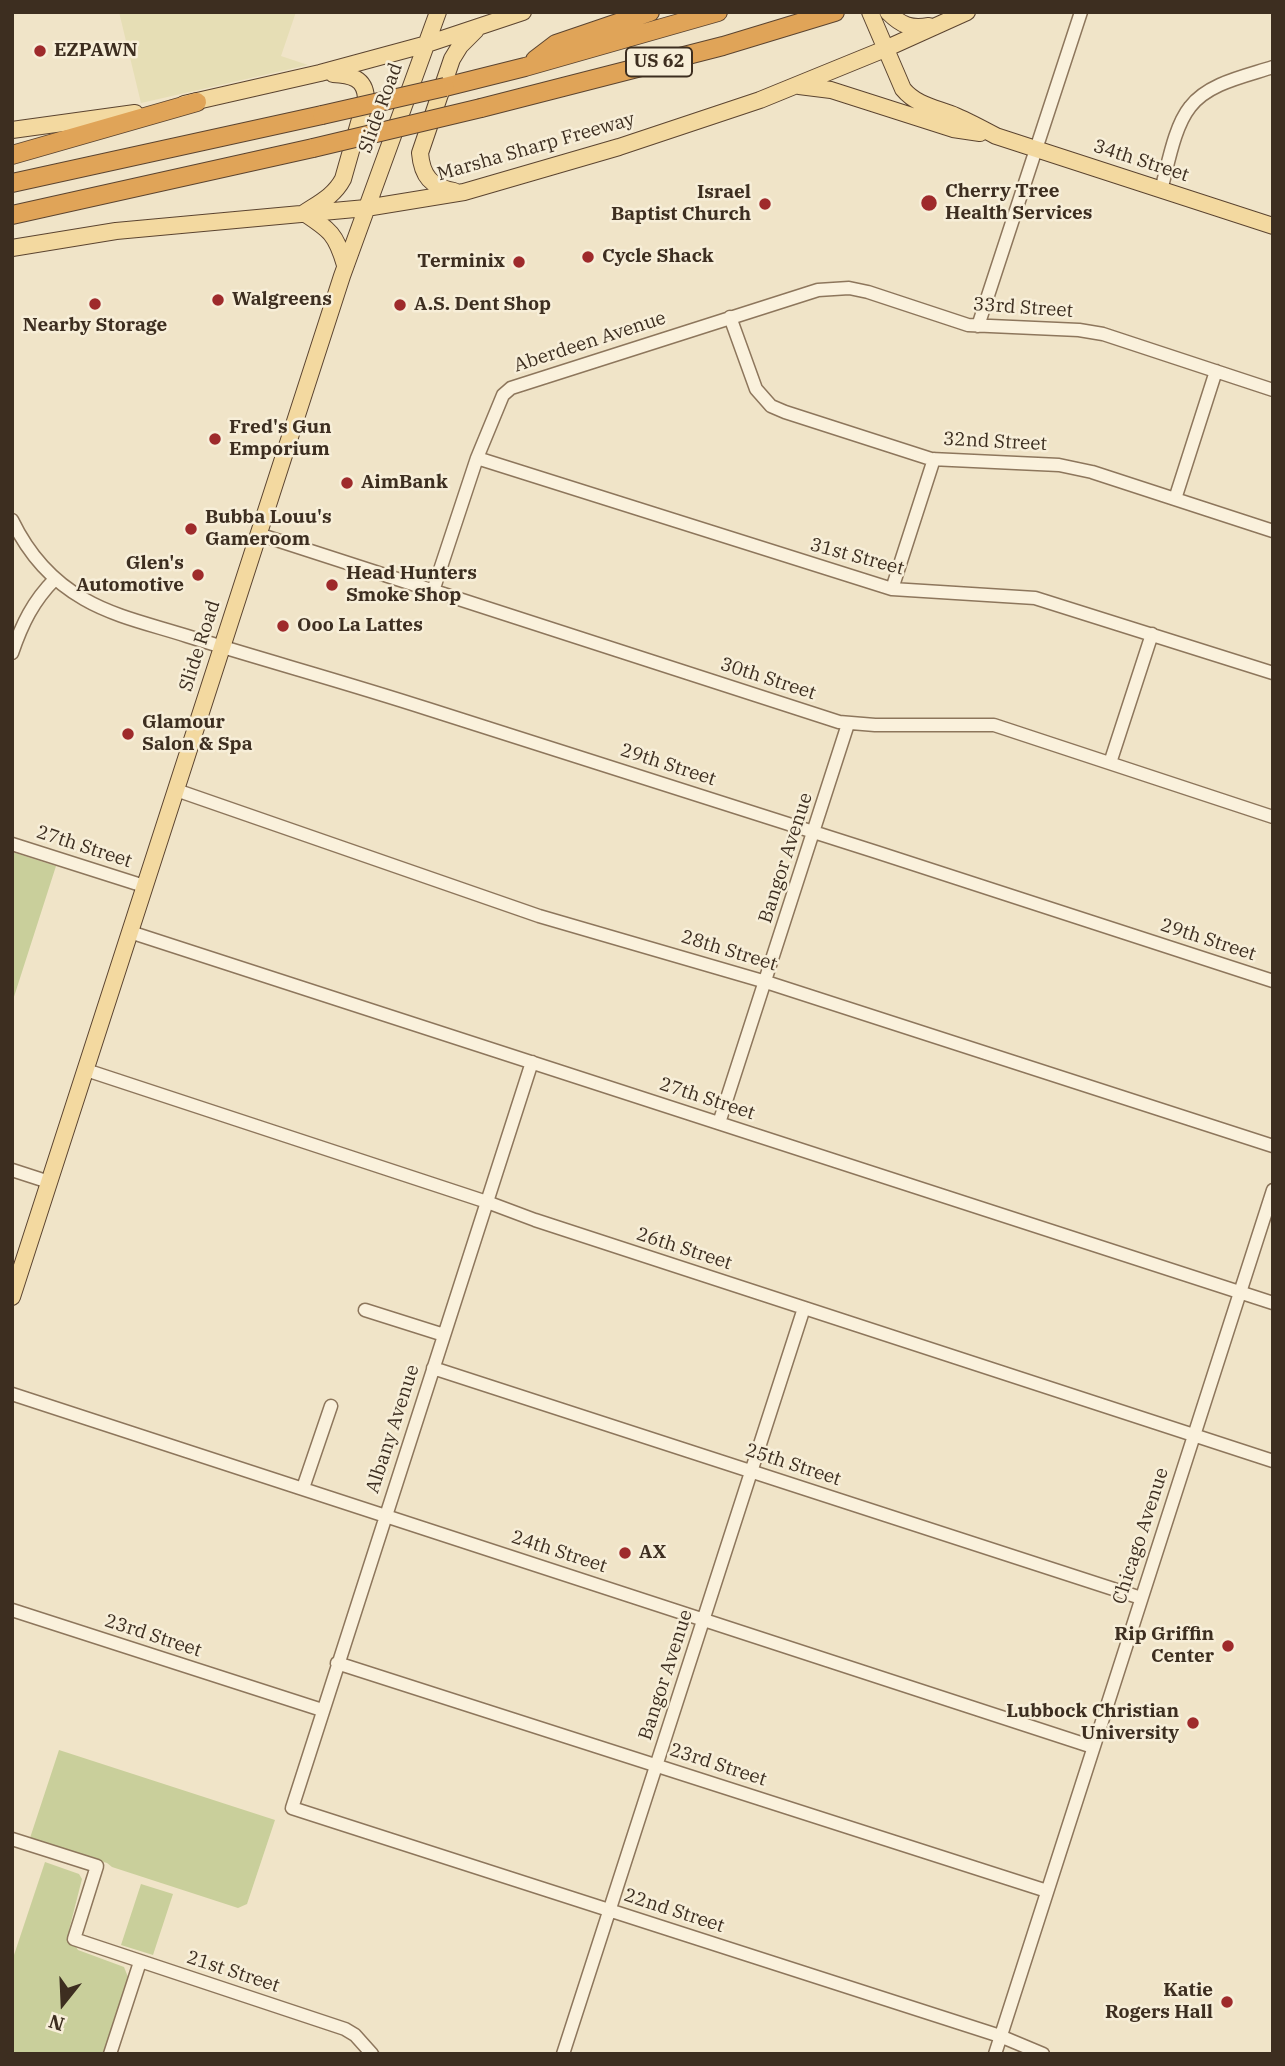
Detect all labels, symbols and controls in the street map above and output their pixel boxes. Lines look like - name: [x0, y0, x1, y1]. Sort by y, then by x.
- place label: EZPAWN: [54, 40, 138, 62]
- marker: EZPAWN: [32, 43, 48, 59]
- road number: US 62: [626, 48, 692, 76]
- street label: Slide Road: [354, 60, 408, 156]
- street label: Marsha Sharp Freeway: [435, 108, 637, 186]
- street label: 34th Street: [1090, 135, 1192, 187]
- place label: Cherry Tree Health Services: [945, 181, 1092, 225]
- place label: Israel Baptist Church: [611, 182, 751, 226]
- marker: Cherry Tree Health Services: [919, 193, 939, 213]
- marker: Israel Baptist Church: [757, 196, 773, 212]
- place label: Cycle Shack: [602, 246, 714, 268]
- marker: Cycle Shack: [580, 249, 596, 265]
- place label: Terminix: [417, 251, 505, 273]
- marker: Terminix: [511, 254, 527, 270]
- place label: Walgreens: [232, 289, 332, 311]
- marker: Walgreens: [210, 292, 226, 308]
- street label: 33rd Street: [972, 293, 1074, 323]
- place label: A.S. Dent Shop: [414, 294, 551, 316]
- marker: Nearby Storage: [87, 296, 103, 312]
- marker: A.S. Dent Shop: [392, 297, 408, 313]
- street label: Aberdeen Avenue: [511, 307, 669, 377]
- place label: Nearby Storage: [23, 315, 167, 337]
- place label: Fred's Gun Emporium: [229, 417, 332, 461]
- street label: 32nd Street: [942, 428, 1048, 456]
- marker: Fred's Gun Emporium: [207, 431, 223, 447]
- place label: AimBank: [361, 472, 448, 494]
- marker: AimBank: [339, 475, 355, 491]
- place label: Bubba Louu's Gameroom: [205, 507, 332, 551]
- marker: Bubba Louu's Gameroom: [183, 521, 199, 537]
- street label: 31st Street: [807, 534, 907, 580]
- place label: Glen's Automotive: [76, 553, 184, 597]
- place label: Head Hunters Smoke Shop: [346, 563, 477, 607]
- marker: Glen's Automotive: [190, 567, 206, 583]
- marker: Head Hunters Smoke Shop: [324, 577, 340, 593]
- street label: Slide Road: [175, 598, 225, 694]
- place label: Ooo La Lattes: [297, 615, 423, 637]
- marker: Ooo La Lattes: [275, 618, 291, 634]
- street label: 30th Street: [717, 653, 819, 705]
- place label: Glamour Salon & Spa: [142, 712, 253, 756]
- marker: Glamour Salon & Spa: [120, 726, 136, 742]
- street label: 29th Street: [617, 739, 719, 791]
- street label: Bangor Avenue: [754, 790, 818, 926]
- street label: 27th Street: [33, 821, 135, 873]
- street label: 29th Street: [1157, 914, 1259, 966]
- street label: 28th Street: [678, 926, 780, 976]
- street label: 27th Street: [656, 1073, 758, 1125]
- street label: 26th Street: [633, 1223, 735, 1275]
- street label: Albany Avenue: [361, 1362, 425, 1496]
- street label: 25th Street: [742, 1439, 844, 1491]
- street label: Chicago Avenue: [1108, 1465, 1174, 1607]
- street label: 24th Street: [508, 1526, 610, 1578]
- place label: AX: [639, 1542, 666, 1564]
- marker: AX: [617, 1545, 633, 1561]
- street label: Bangor Avenue: [634, 1607, 698, 1743]
- street label: 23rd Street: [102, 1610, 204, 1662]
- place label: Rip Griffin Center: [1114, 1624, 1214, 1668]
- marker: Rip Griffin Center: [1220, 1638, 1236, 1654]
- place label: Lubbock Christian University: [1006, 1701, 1179, 1745]
- marker: Lubbock Christian University: [1185, 1715, 1201, 1731]
- street label: 23rd Street: [667, 1739, 769, 1791]
- street label: 22nd Street: [621, 1884, 727, 1938]
- street label: 21st Street: [184, 1946, 282, 1998]
- north arrow: [28, 1968, 98, 2038]
- place label: Katie Rogers Hall: [1105, 1980, 1213, 2024]
- marker: Katie Rogers Hall: [1219, 1994, 1235, 2010]
- text: N: [46, 2009, 67, 2037]

